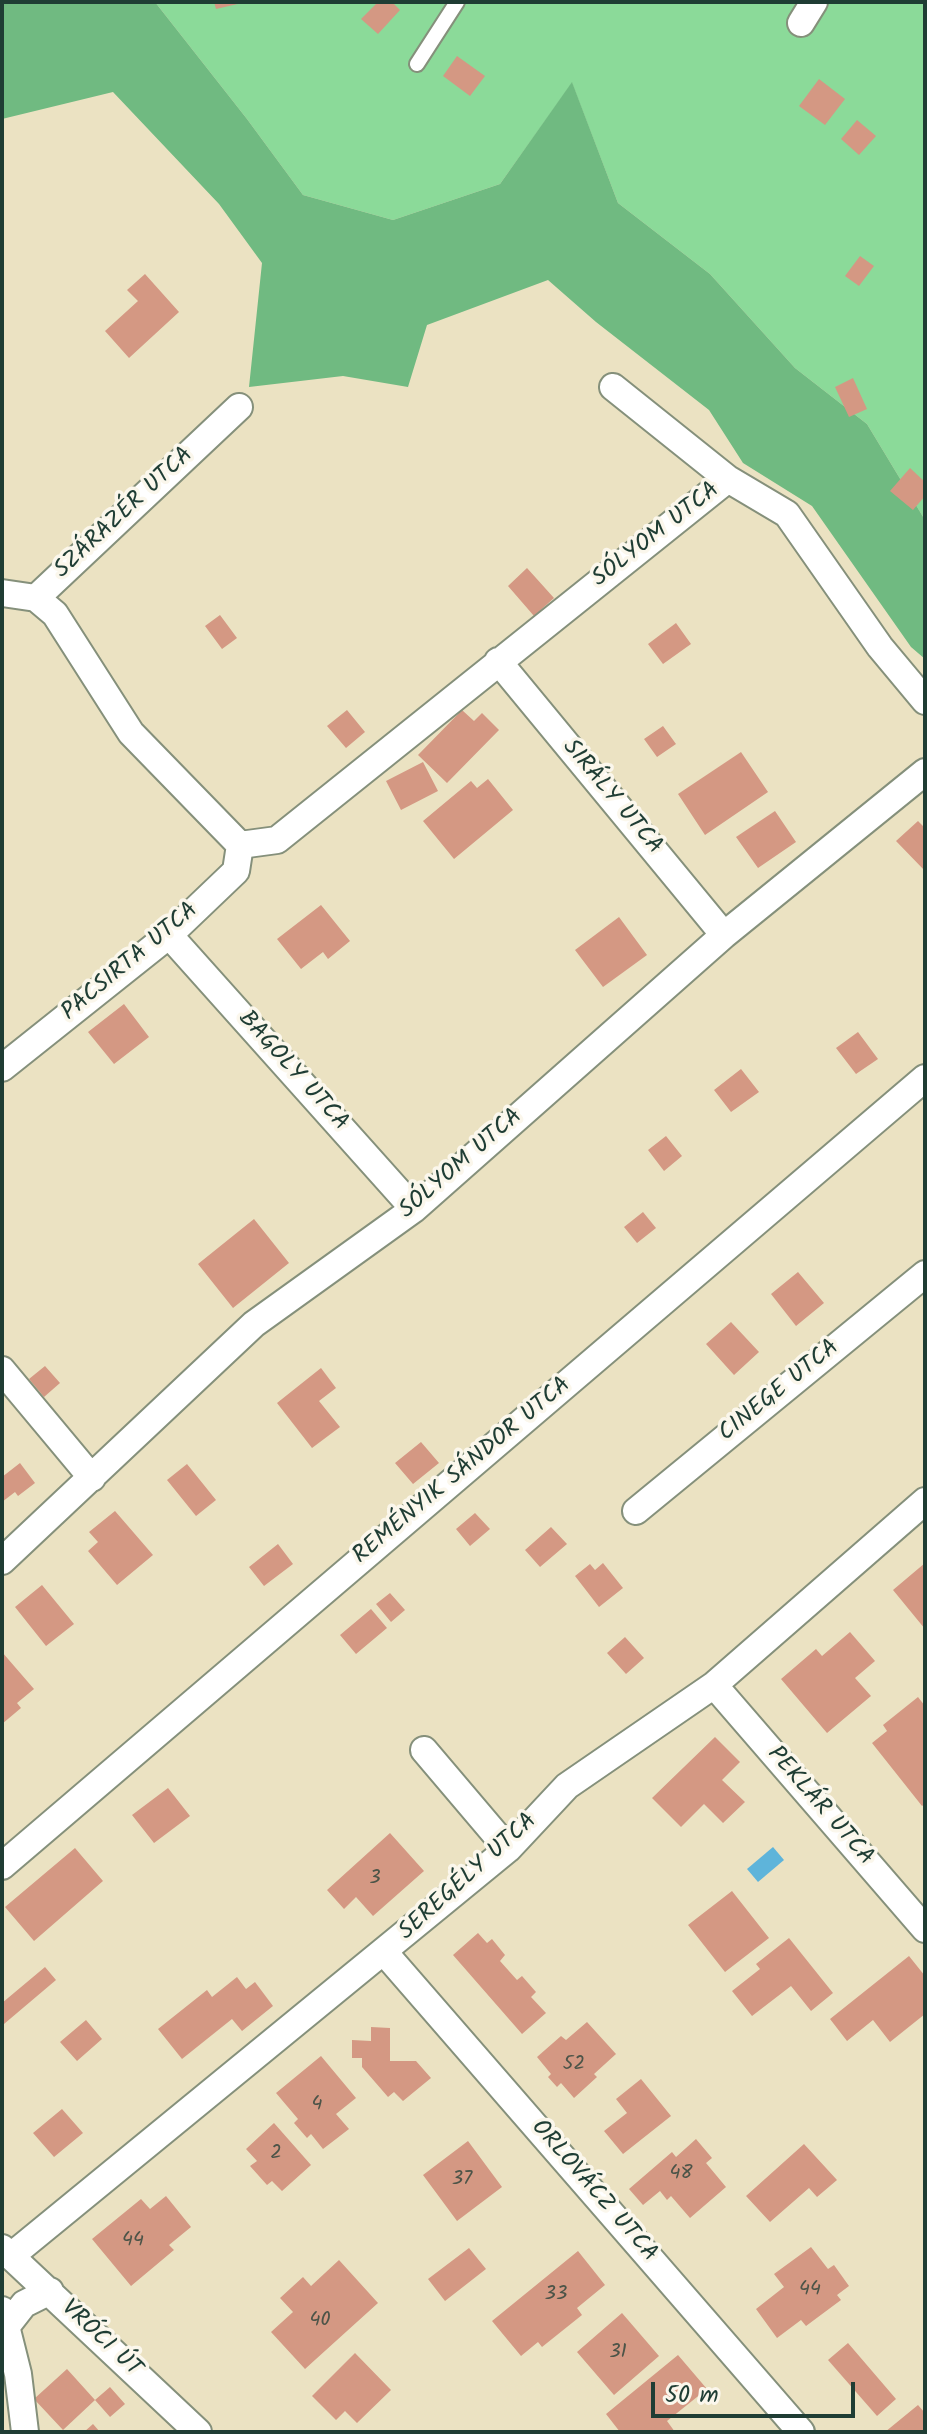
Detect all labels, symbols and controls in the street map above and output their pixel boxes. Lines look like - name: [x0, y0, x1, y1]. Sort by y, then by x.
- street label: SZÁRAZÉR UTCA: [50, 442, 200, 586]
- street label: SÓLYOM UTCA: [588, 477, 726, 595]
- street label: SIRÁLY UTCA: [554, 735, 668, 861]
- street label: PACSIRTA UTCA: [57, 898, 205, 1028]
- street label: BAGOLY UTCA: [230, 1006, 354, 1138]
- street label: SÓLYOM UTCA: [395, 1104, 529, 1226]
- street label: CINEGE UTCA: [714, 1335, 846, 1449]
- street label: REMÉNYIK SÁNDOR UTCA: [348, 1372, 578, 1572]
- street label: PEKLÁR UTCA: [759, 1741, 879, 1873]
- street label: SEREGÉLY UTCA: [394, 1808, 544, 1948]
- house number: 3: [369, 1868, 381, 1892]
- house number: 52: [563, 2054, 585, 2078]
- house number: 4: [311, 2094, 323, 2118]
- street label: ORLOVÁCZ UTCA: [523, 2115, 663, 2269]
- house number: 2: [270, 2143, 282, 2167]
- house number: 48: [669, 2163, 693, 2187]
- house number: 37: [452, 2169, 472, 2193]
- house number: 44: [122, 2230, 144, 2254]
- house number: 44: [799, 2279, 821, 2303]
- house number: 33: [545, 2284, 567, 2308]
- street label: VRÓCI ÚT: [54, 2295, 146, 2385]
- house number: 40: [309, 2310, 331, 2334]
- house number: 31: [609, 2342, 627, 2366]
- scale bar: [655, 2366, 859, 2416]
- text: 50 m: [665, 2376, 719, 2415]

